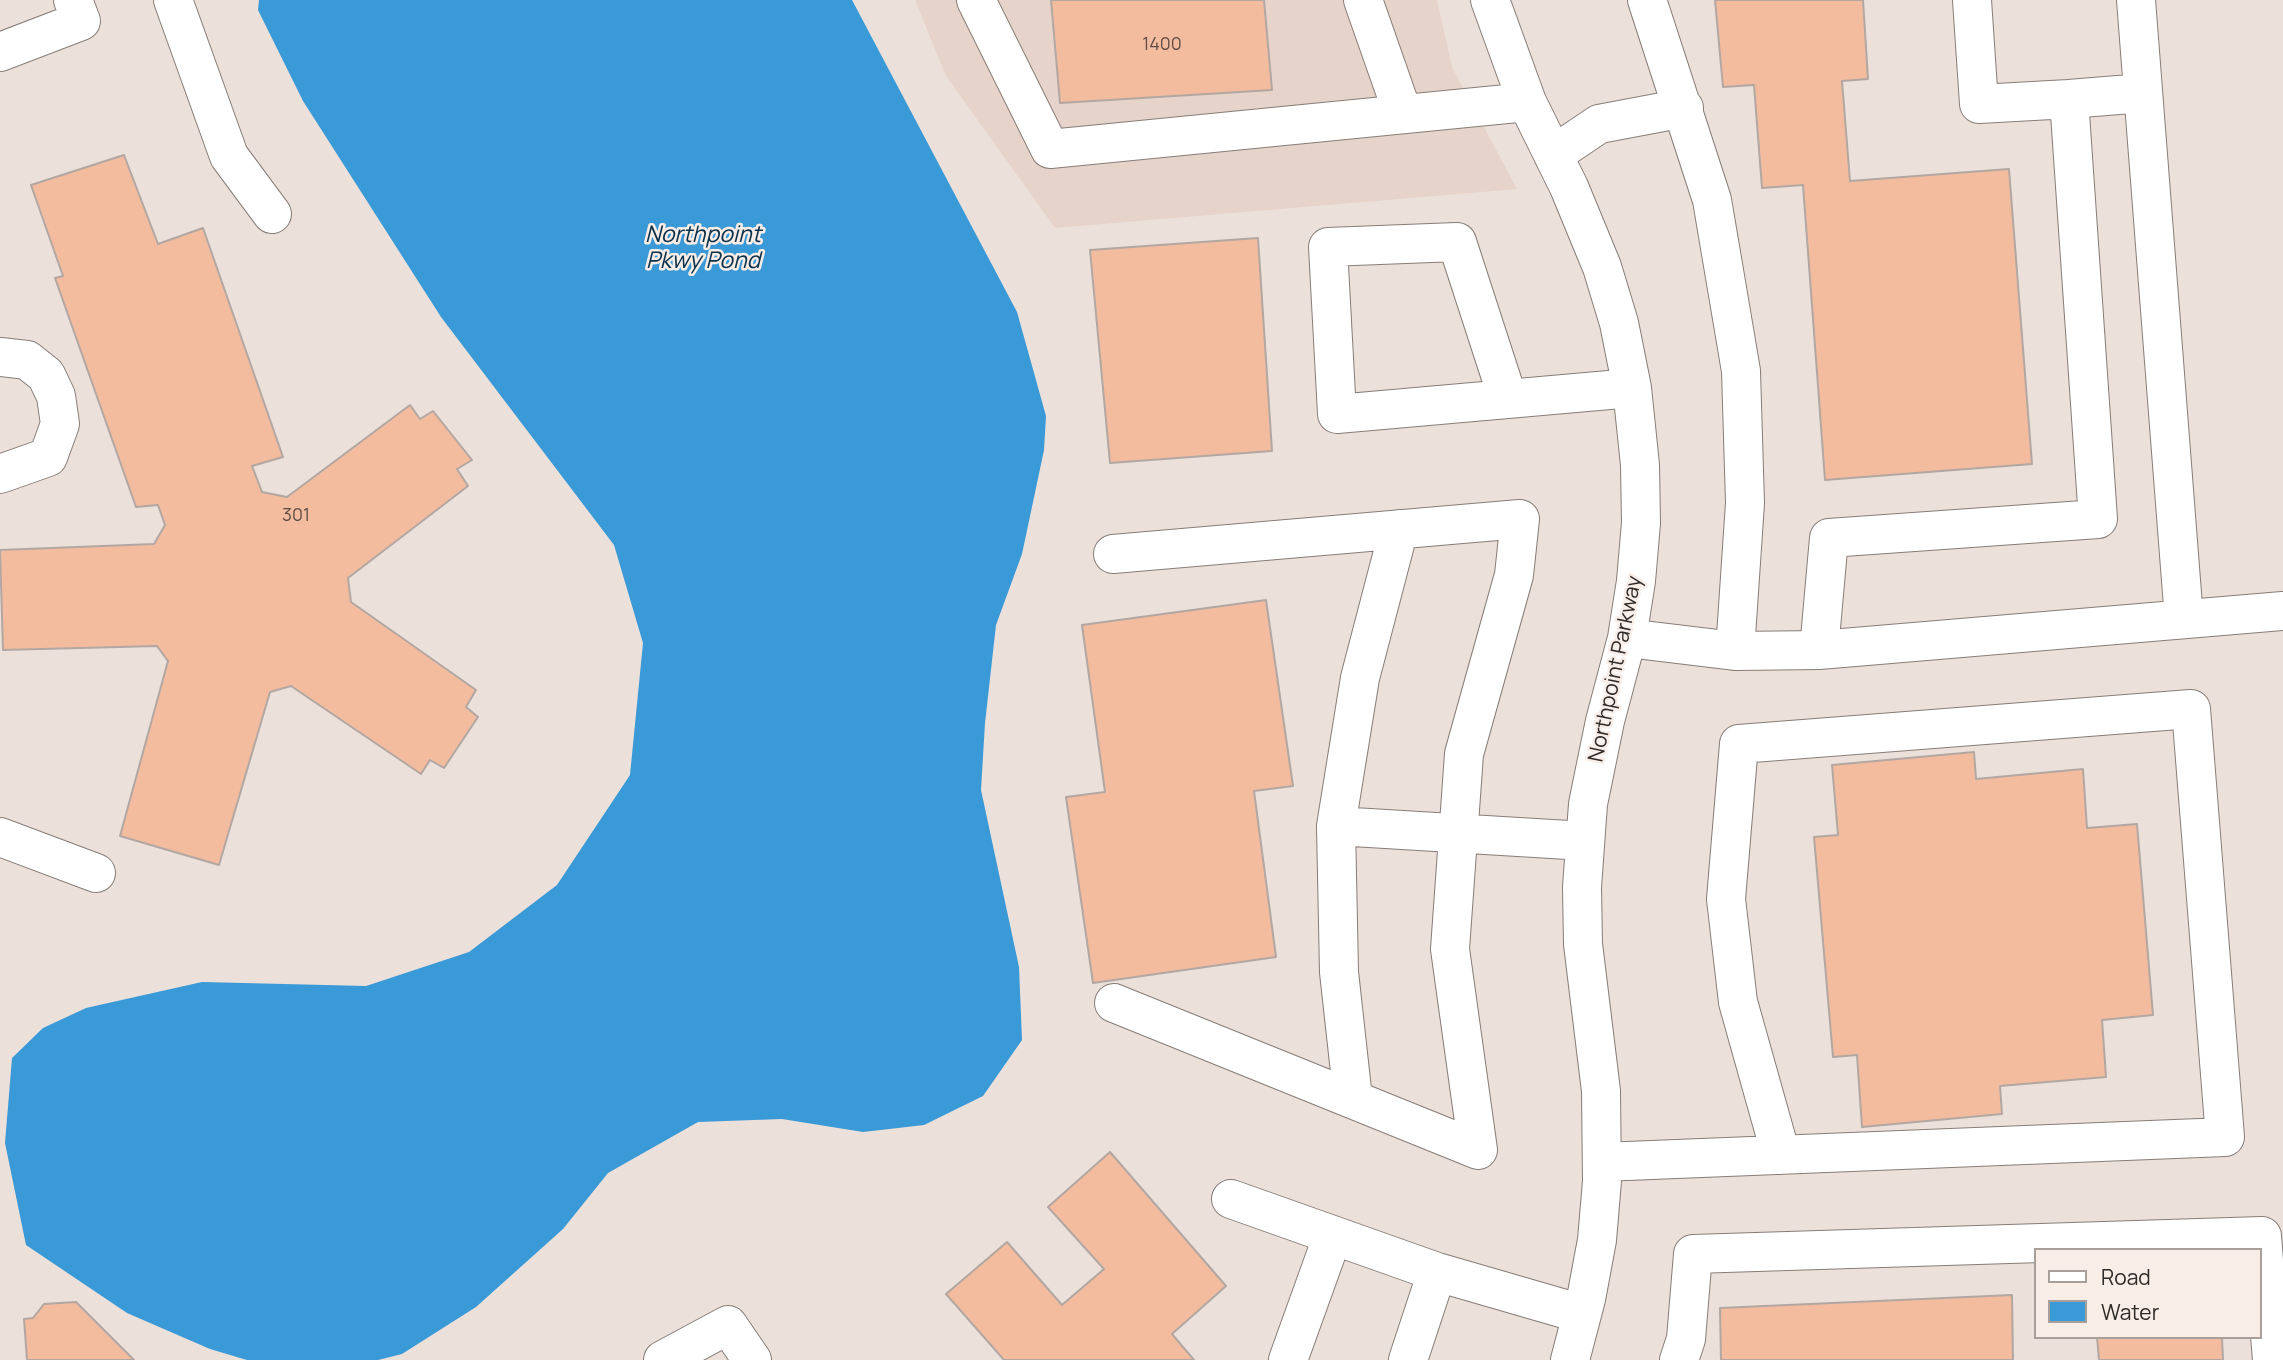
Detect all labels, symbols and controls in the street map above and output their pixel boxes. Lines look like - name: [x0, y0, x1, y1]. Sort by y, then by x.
- house number: 1400: [1142, 34, 1182, 56]
- water label: Northpoint Pkwy Pond: [645, 222, 761, 276]
- house number: 301: [282, 505, 310, 527]
- street label: Northpoint Parkway: [1584, 574, 1648, 764]
- legend: [2035, 1248, 2262, 1339]
- text: Road: [2101, 1263, 2151, 1291]
- text: Water: [2101, 1298, 2159, 1326]

